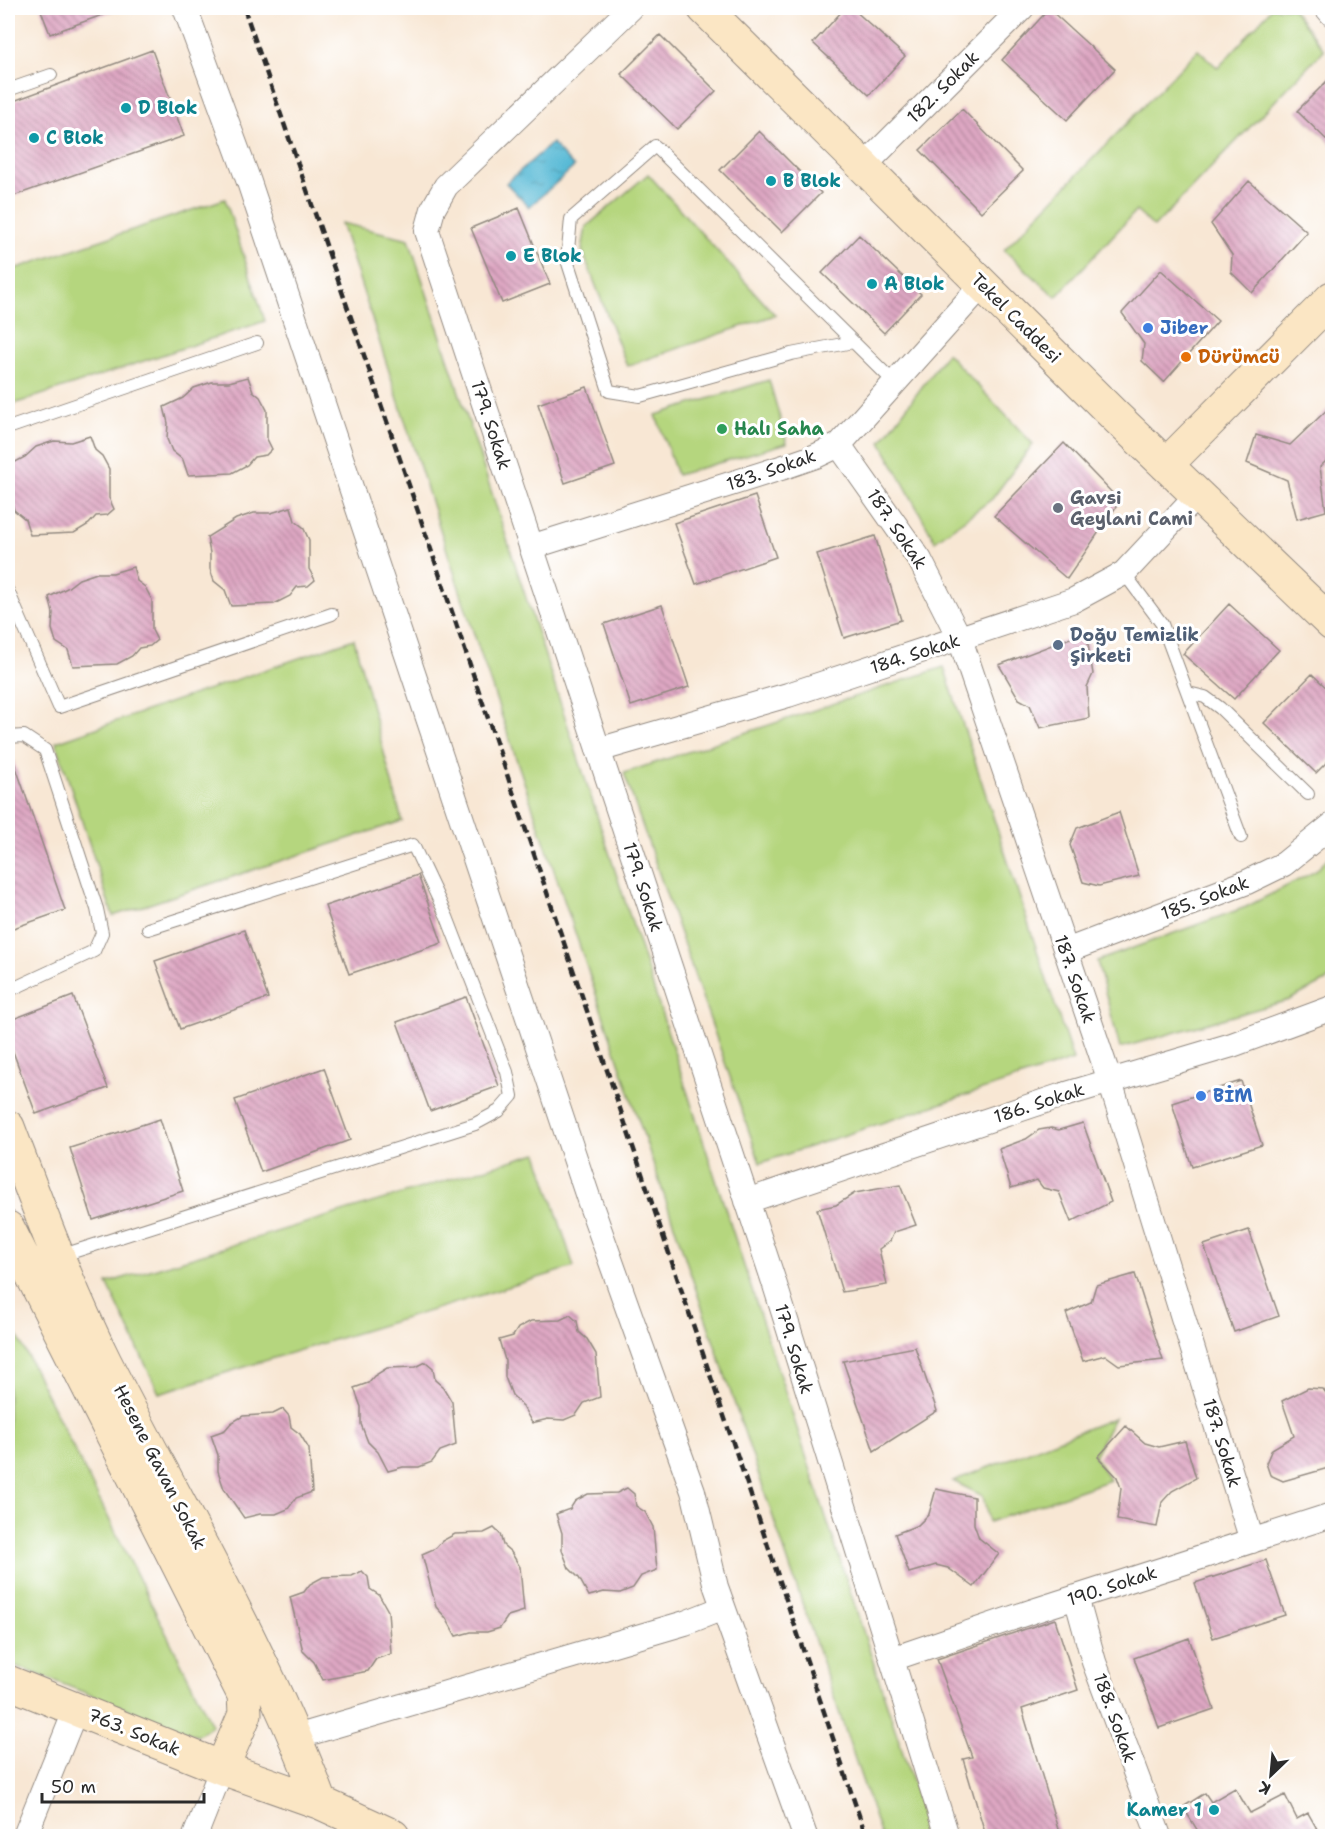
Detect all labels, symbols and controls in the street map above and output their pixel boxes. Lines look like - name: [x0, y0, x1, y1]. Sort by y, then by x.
- street label: 182. Sokak: [902, 46, 984, 128]
- place label: D Blok: [138, 96, 198, 120]
- marker: D Blok: [119, 101, 133, 115]
- place label: C Blok: [46, 126, 104, 150]
- marker: C Blok: [27, 131, 41, 145]
- place label: B Blok: [783, 169, 841, 193]
- marker: B Blok: [764, 174, 778, 188]
- place label: E Blok: [523, 244, 582, 268]
- marker: E Blok: [504, 249, 518, 263]
- street label: Tekel Caddesi: [966, 268, 1066, 368]
- place label: A Blok: [884, 272, 945, 296]
- marker: A Blok: [865, 277, 879, 291]
- place label: Jiber: [1160, 316, 1209, 340]
- marker: Jiber: [1141, 321, 1155, 335]
- place label: Dürümcü: [1198, 345, 1280, 369]
- marker: Dürümcü: [1179, 350, 1193, 364]
- street label: 179. Sokak: [465, 377, 517, 473]
- place label: Halı Saha: [734, 417, 824, 441]
- marker: Halı Saha: [715, 422, 729, 436]
- street label: 183. Sokak: [723, 443, 819, 497]
- street label: 187. Sokak: [861, 484, 933, 574]
- place label: Gavsi Geylani Cami: [1070, 486, 1193, 531]
- marker: Gavsi Geylani Cami: [1051, 501, 1065, 515]
- place label: Doğu Temizlik Şirketi: [1070, 623, 1199, 668]
- street label: 184. Sokak: [867, 628, 963, 680]
- marker: Doğu Temizlik Şirketi: [1051, 638, 1065, 652]
- street label: 179. Sokak: [617, 839, 669, 935]
- street label: 185. Sokak: [1158, 870, 1252, 926]
- street label: 187. Sokak: [1049, 932, 1101, 1026]
- street label: 186. Sokak: [991, 1077, 1087, 1129]
- place label: BİM: [1213, 1084, 1253, 1108]
- marker: BİM: [1194, 1089, 1208, 1103]
- street label: 179. Sokak: [769, 1301, 819, 1397]
- street label: Hesene Gavan Sokak: [108, 1380, 212, 1554]
- street label: 187. Sokak: [1197, 1396, 1247, 1490]
- street label: 190. Sokak: [1064, 1560, 1160, 1612]
- street label: 188. Sokak: [1088, 1670, 1142, 1766]
- street label: 763. Sokak: [84, 1703, 184, 1761]
- north arrow: [1241, 1745, 1301, 1805]
- scale bar: [42, 1766, 204, 1804]
- text: 50 m: [51, 1775, 96, 1799]
- text: K: [1255, 1776, 1274, 1800]
- place label: Kamer 1: [1127, 1798, 1202, 1822]
- marker: Kamer 1: [1207, 1803, 1221, 1817]

